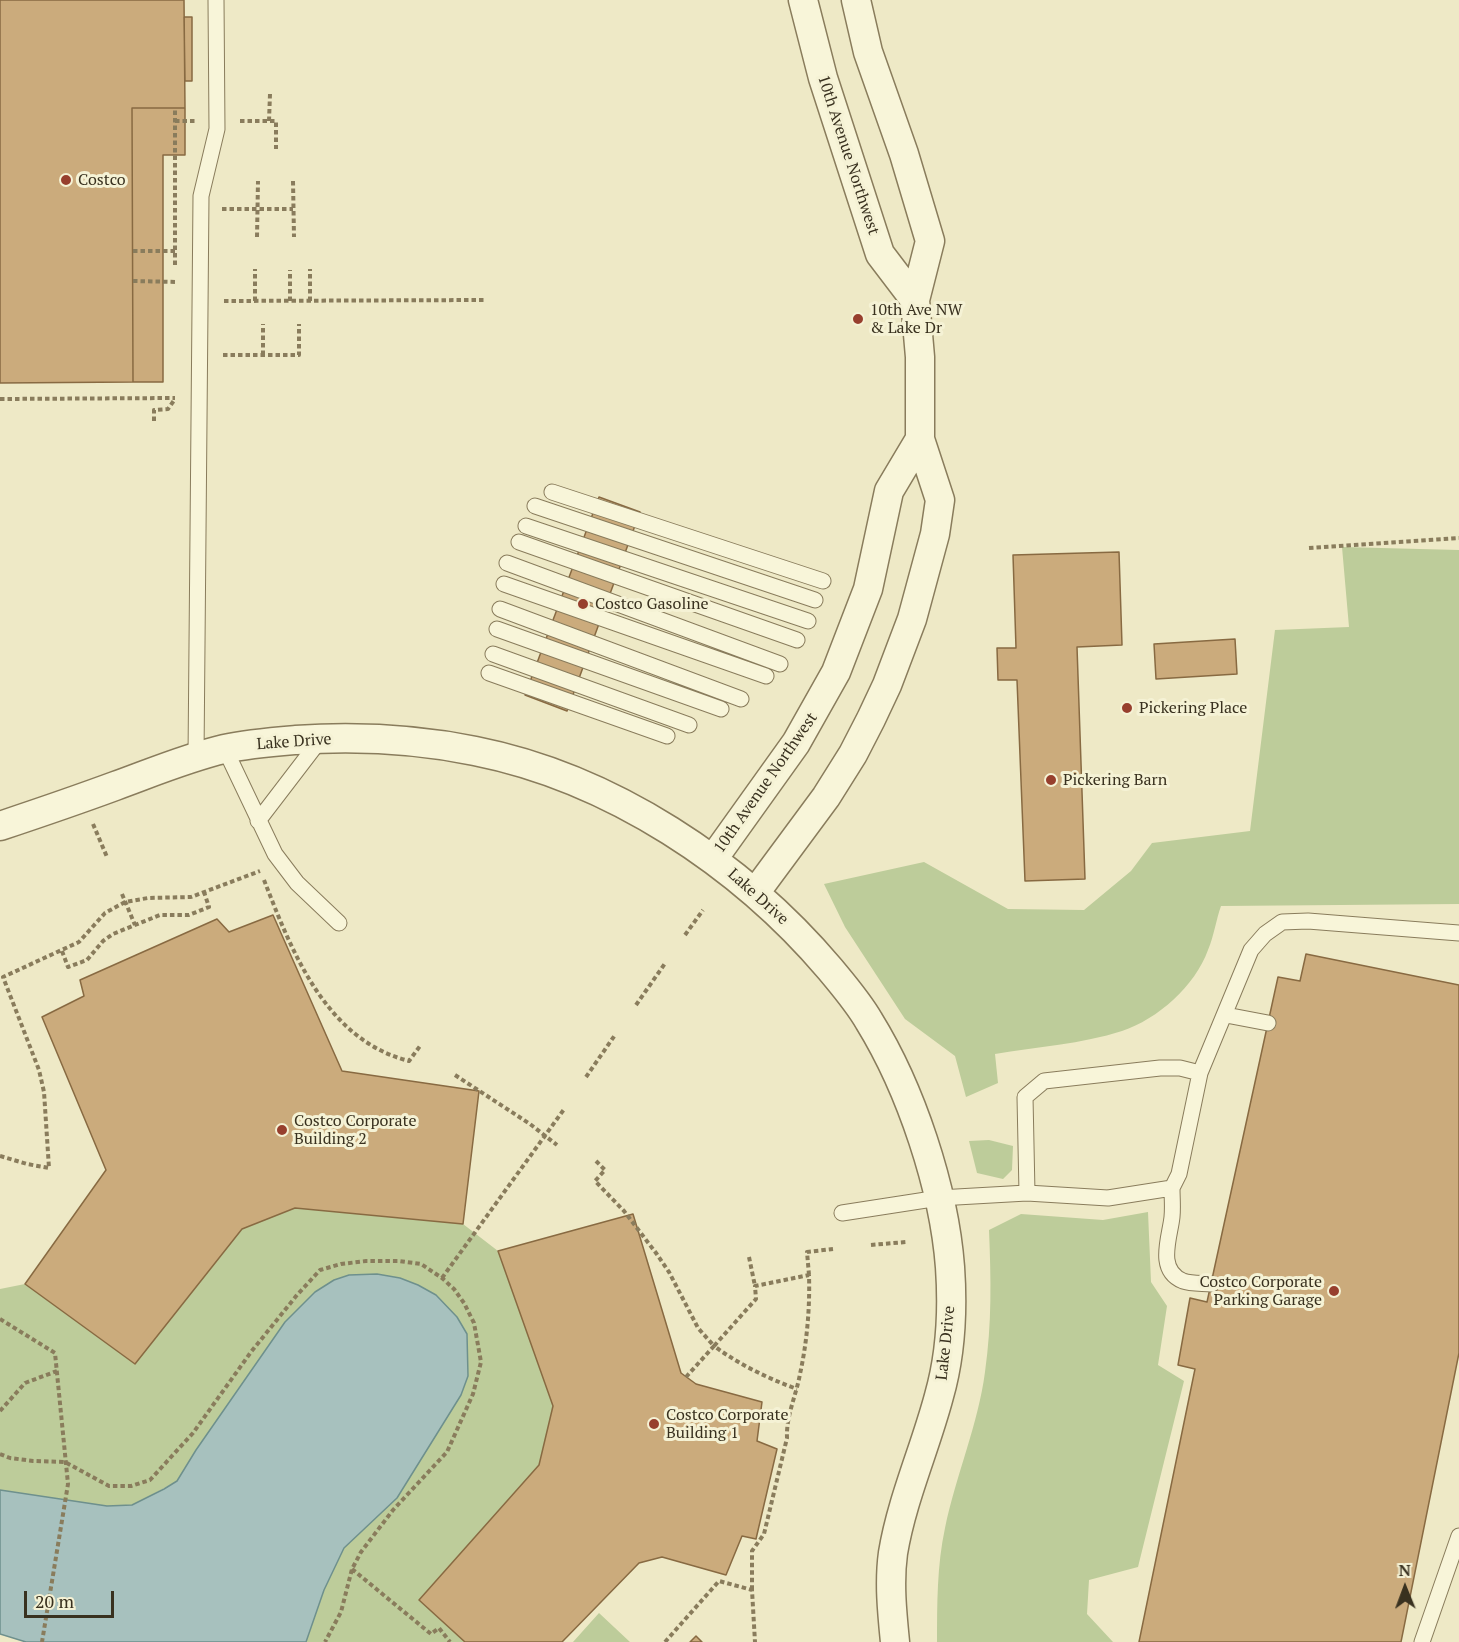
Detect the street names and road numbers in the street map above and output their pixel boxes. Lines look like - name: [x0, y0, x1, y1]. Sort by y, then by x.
- street label: 10th Avenue Northwest: [813, 73, 883, 237]
- street label: 10th Avenue Northwest: [710, 709, 822, 857]
- street label: Lake Drive: [256, 730, 332, 754]
- street label: Lake Drive: [724, 865, 792, 929]
- street label: Lake Drive: [933, 1305, 959, 1381]

